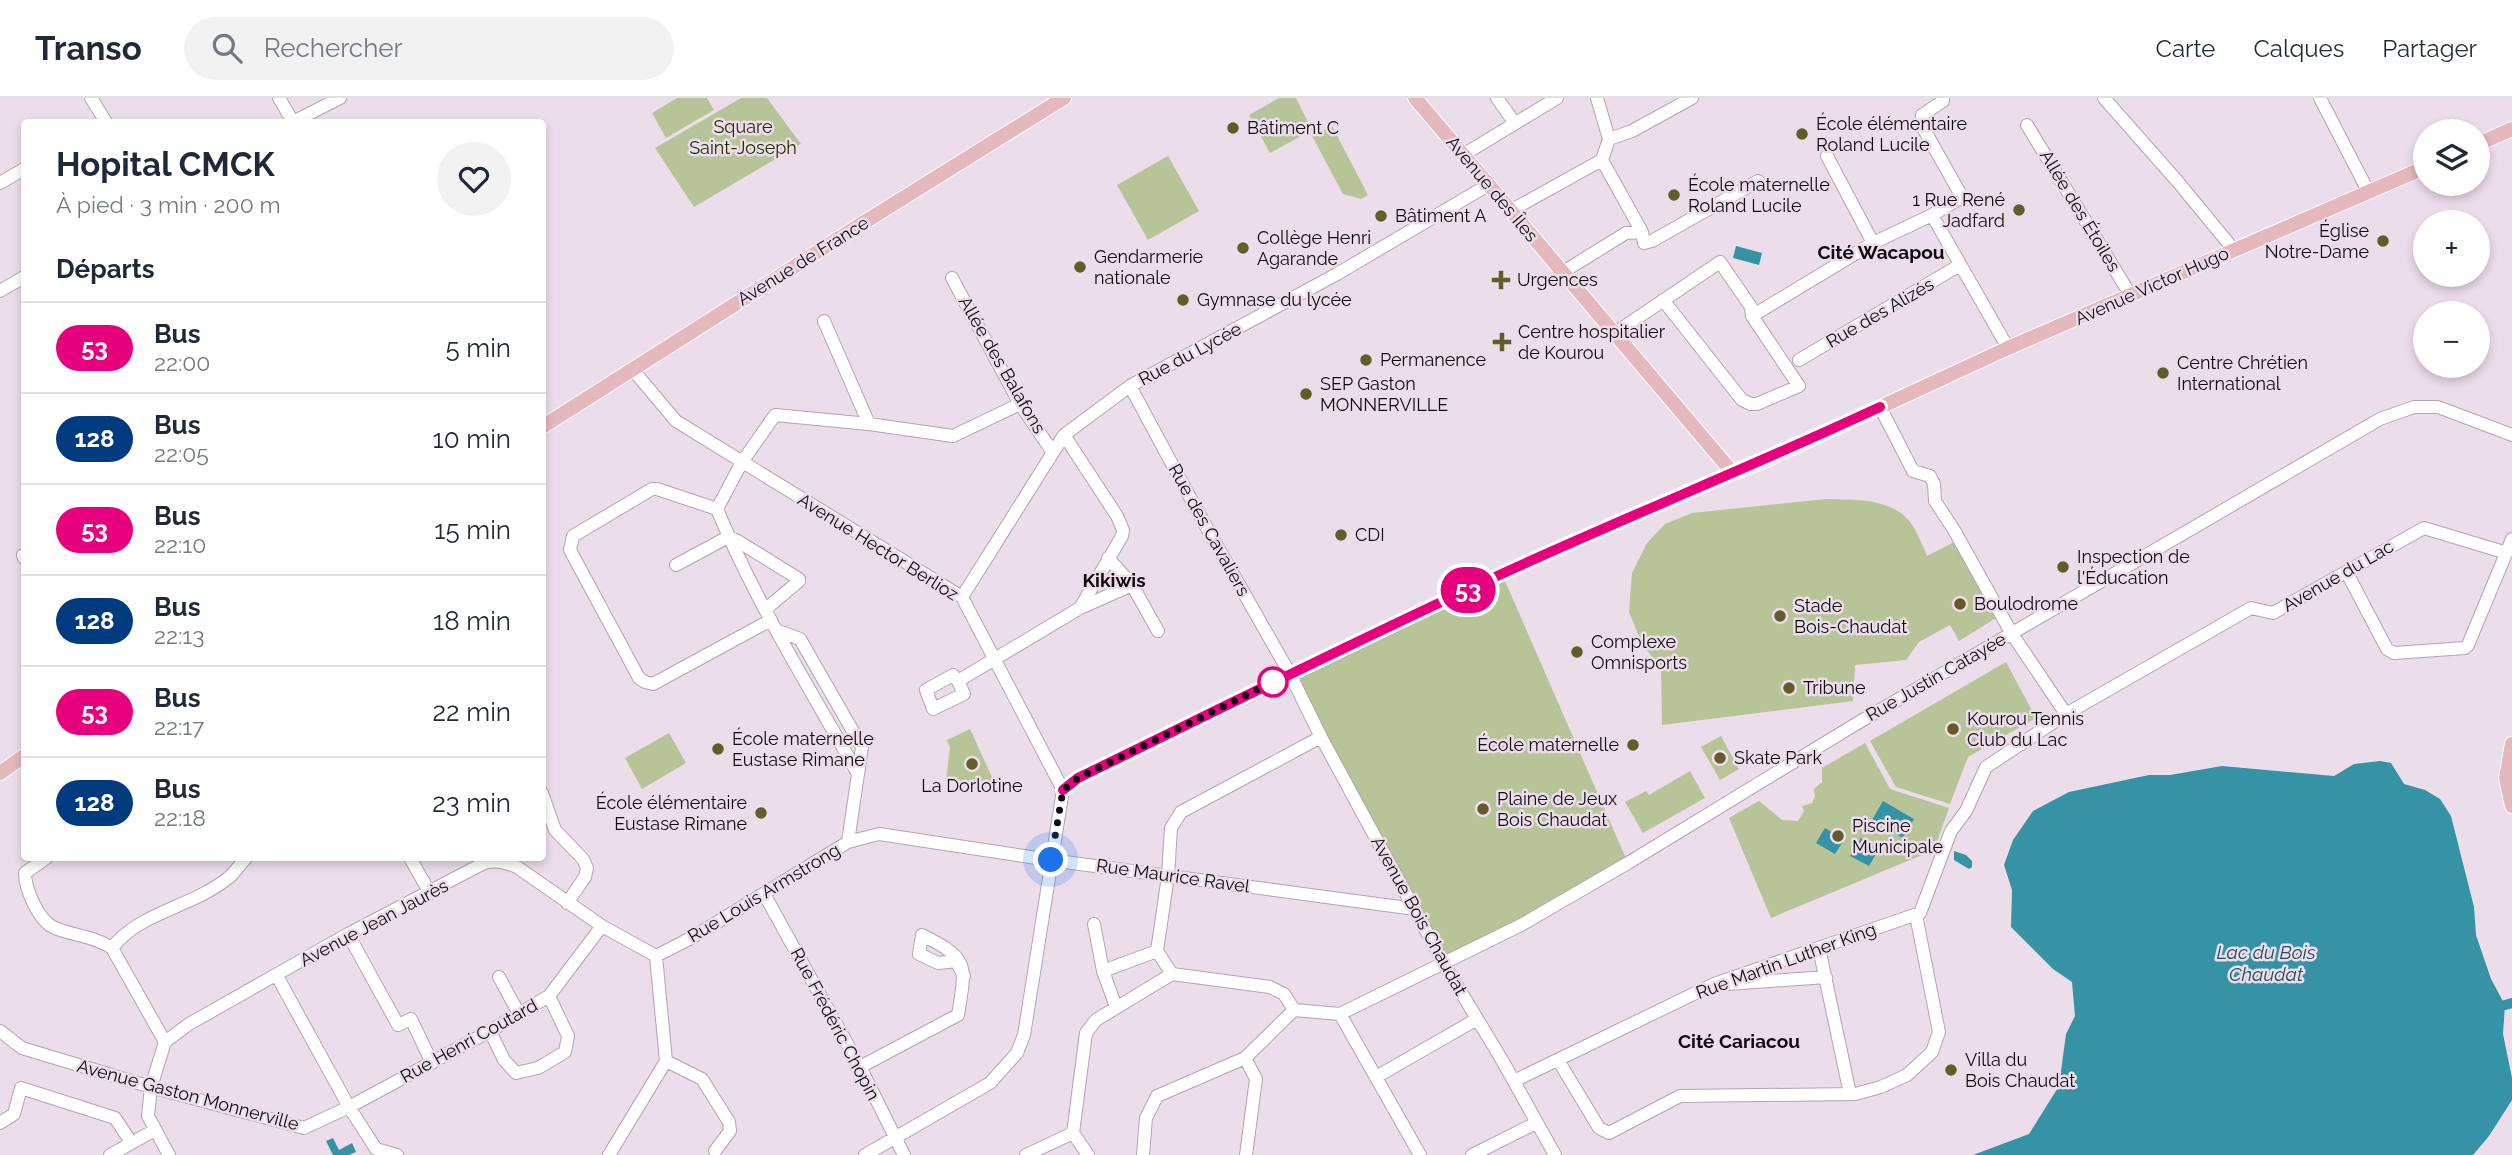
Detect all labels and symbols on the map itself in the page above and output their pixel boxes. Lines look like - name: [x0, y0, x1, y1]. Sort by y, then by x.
- place label: École élémentaire Roland Lucile: [1816, 112, 1968, 155]
- park label: Square Saint-Joseph: [689, 116, 797, 158]
- place label: Bâtiment C: [1247, 117, 1339, 138]
- marker: Bâtiment C: [1225, 120, 1241, 136]
- marker: École élémentaire Roland Lucile: [1794, 126, 1810, 142]
- street label: Avenue des Îles: [1442, 131, 1544, 246]
- street label: Allée des Étoiles: [2036, 146, 2126, 276]
- place label: École maternelle Roland Lucile: [1688, 173, 1830, 216]
- marker: École maternelle Roland Lucile: [1666, 187, 1682, 203]
- place label: 1 Rue René Jadfard: [1912, 189, 2005, 231]
- marker: 1 Rue René Jadfard: [2011, 202, 2027, 218]
- place label: Bâtiment A: [1395, 205, 1486, 226]
- marker: Bâtiment A: [1373, 208, 1389, 224]
- street label: Avenue de France: [733, 211, 873, 309]
- place label: Église Notre-Dame: [2265, 219, 2369, 262]
- place label: Collège Henri Agarande: [1257, 227, 1371, 269]
- marker: Église Notre-Dame: [2375, 233, 2391, 249]
- marker: Collège Henri Agarande: [1235, 240, 1251, 256]
- district label: Cité Wacapou: [1817, 241, 1945, 263]
- street label: Avenue Victor Hugo: [2072, 242, 2232, 329]
- place label: Gendarmerie nationale: [1094, 246, 1204, 288]
- marker: Gendarmerie nationale: [1072, 259, 1088, 275]
- place label: Urgences: [1517, 269, 1598, 290]
- marker: Urgences: [1491, 270, 1511, 290]
- street label: Rue des Alizés: [1822, 273, 1938, 352]
- place label: Gymnase du lycée: [1197, 289, 1352, 310]
- marker: Gymnase du lycée: [1175, 292, 1191, 308]
- street label: Allée des Balafons: [955, 293, 1050, 437]
- street label: Rue du Lycée: [1135, 317, 1245, 389]
- place label: Centre hospitalier de Kourou: [1518, 321, 1666, 363]
- marker: Centre hospitalier de Kourou: [1492, 332, 1512, 352]
- place label: Permanence: [1380, 349, 1487, 370]
- marker: Permanence: [1358, 352, 1374, 368]
- place label: Centre Chrétien International: [2177, 352, 2308, 394]
- marker: Centre Chrétien International: [2155, 365, 2171, 381]
- place label: SEP Gaston MONNERVILLE: [1320, 373, 1448, 415]
- marker: SEP Gaston MONNERVILLE: [1298, 386, 1314, 402]
- street label: Rue des Cavaliers: [1164, 460, 1255, 600]
- street label: Avenue Hector Berlioz: [794, 489, 963, 605]
- place label: CDI: [1355, 524, 1385, 545]
- marker: CDI: [1333, 527, 1349, 543]
- street label: Avenue du Lac: [2279, 535, 2397, 616]
- place label: Inspection de l'Éducation: [2077, 546, 2190, 588]
- marker: Inspection de l'Éducation: [2055, 559, 2071, 575]
- line badge: 53: [1436, 567, 1500, 613]
- district label: Kikiwis: [1082, 569, 1146, 591]
- place label: Boulodrome: [1974, 593, 2078, 614]
- place label: Stade Bois-Chaudat: [1794, 595, 1907, 637]
- marker: Boulodrome: [1952, 596, 1968, 612]
- marker: Stade Bois-Chaudat: [1772, 608, 1788, 624]
- street label: Rue Justin Catayée: [1862, 628, 2010, 725]
- place label: Complexe Omnisports: [1591, 631, 1687, 673]
- marker: Complexe Omnisports: [1569, 644, 1585, 660]
- unlabelled marker: [1258, 667, 1288, 697]
- place label: Tribune: [1803, 677, 1866, 698]
- marker: Tribune: [1781, 680, 1797, 696]
- place label: Kourou Tennis Club du Lac: [1967, 708, 2084, 750]
- marker: Kourou Tennis Club du Lac: [1945, 721, 1961, 737]
- place label: École maternelle Eustase Rimane: [732, 727, 874, 770]
- place label: École maternelle: [1477, 733, 1619, 755]
- marker: École maternelle: [1625, 737, 1641, 753]
- marker: École maternelle Eustase Rimane: [710, 741, 726, 757]
- place label: Skate Park: [1734, 747, 1822, 768]
- marker: Skate Park: [1712, 750, 1728, 766]
- marker: La Dorlotine: [964, 756, 980, 772]
- place label: La Dorlotine: [921, 775, 1023, 796]
- place label: Plaine de Jeux Bois Chaudat: [1497, 788, 1617, 830]
- place label: École élémentaire Eustase Rimane: [596, 791, 747, 834]
- marker: Plaine de Jeux Bois Chaudat: [1475, 801, 1491, 817]
- marker: École élémentaire Eustase Rimane: [753, 805, 769, 821]
- place label: Piscine Municipale: [1852, 815, 1944, 857]
- marker: Piscine Municipale: [1830, 828, 1846, 844]
- street label: Avenue Bois Chaudat: [1367, 833, 1472, 999]
- street label: Rue Louis Armstrong: [684, 839, 844, 946]
- your location: [1033, 842, 1068, 877]
- street label: Rue Maurice Ravel: [1095, 854, 1251, 897]
- street label: Avenue Jean Jaurès: [296, 874, 452, 971]
- street label: Rue Martin Luther King: [1693, 918, 1879, 1003]
- water label: Lac du Bois Chaudat: [2216, 941, 2316, 985]
- street label: Rue Frédéric Chopin: [786, 944, 885, 1104]
- street label: Rue Henri Coutard: [397, 994, 541, 1087]
- district label: Cité Cariacou: [1678, 1030, 1800, 1052]
- place label: Villa du Bois Chaudat: [1965, 1049, 2075, 1091]
- street label: Avenue Gaston Monnerville: [75, 1055, 302, 1134]
- marker: Villa du Bois Chaudat: [1943, 1062, 1959, 1078]

